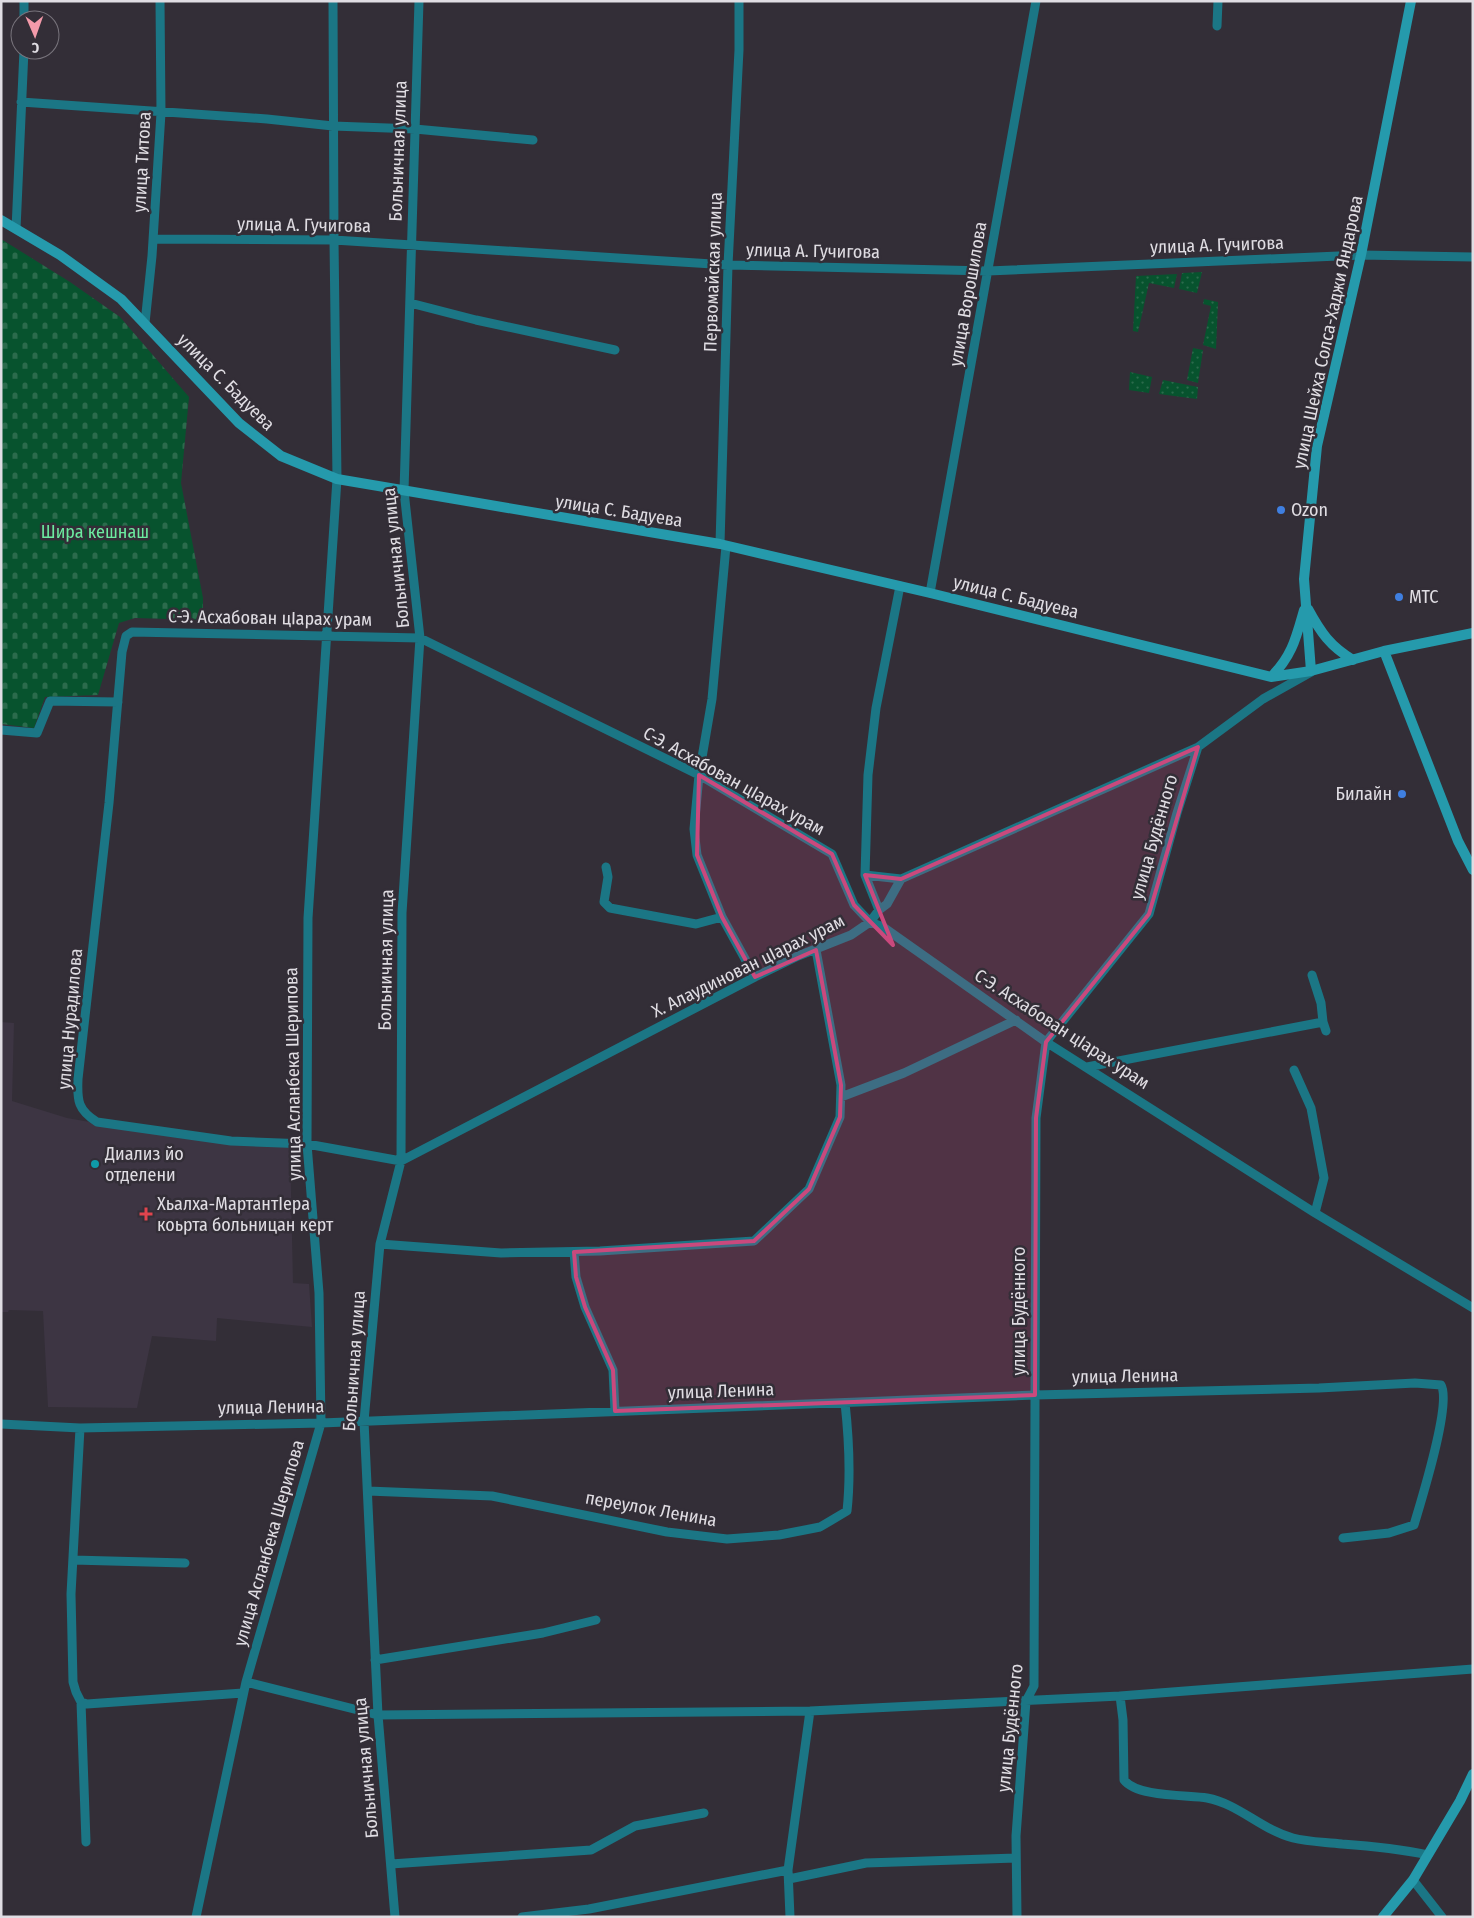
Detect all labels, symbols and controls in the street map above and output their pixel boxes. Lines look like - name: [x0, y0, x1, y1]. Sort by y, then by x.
- north arrow: [10, 10, 60, 60]
- text: С: [31, 39, 39, 56]
- street label: Больничная улица: [385, 80, 411, 222]
- street label: улица Титова: [128, 111, 156, 213]
- street label: Первомайская улица: [699, 191, 727, 352]
- street label: улица Шейха Солса-Хаджи Яндарова: [1288, 193, 1368, 471]
- street label: улица А. Гучигова: [237, 213, 371, 237]
- street label: улица Ворошилова: [944, 220, 992, 368]
- street label: улица А. Гучигова: [1150, 232, 1285, 258]
- street label: улица А. Гучигова: [746, 239, 880, 263]
- street label: улица С. Бадуева: [173, 329, 279, 435]
- street label: Больничная улица: [378, 486, 414, 629]
- street label: улица С. Бадуева: [554, 490, 684, 532]
- place label: Ozon: [1291, 499, 1328, 521]
- marker: Ozon: [1275, 504, 1287, 516]
- park label: Шира кешнаш: [41, 521, 149, 543]
- street label: улица С. Бадуева: [951, 571, 1081, 623]
- place label: МТС: [1409, 586, 1438, 608]
- marker: МТС: [1393, 591, 1405, 603]
- street label: С-Э. Асхабован цIарах урам: [168, 605, 372, 631]
- street label: С-Э. Асхабован цIарах урам: [639, 722, 829, 840]
- street label: улица Будённого: [1126, 772, 1182, 902]
- place label: Билайн: [1336, 783, 1392, 805]
- marker: Билайн: [1396, 788, 1408, 800]
- street label: Больничная улица: [374, 889, 398, 1031]
- street label: Х. Алаудинован цIарах урам: [648, 910, 848, 1022]
- street label: улица Нурадилова: [53, 947, 87, 1091]
- street label: С-Э. Асхабован цIарах урам: [970, 964, 1154, 1094]
- street label: улица Асланбека Шерипова: [280, 967, 306, 1181]
- place label: Диализ йо отделени: [104, 1143, 184, 1186]
- marker: Диализ йо отделени: [89, 1158, 101, 1170]
- place label: Хьалха-МартантIера коьрта больницан керт: [157, 1193, 334, 1236]
- marker: Хьалха-МартантIера коьрта больницан керт: [139, 1207, 153, 1221]
- street label: улица Будённого: [1008, 1246, 1030, 1376]
- street label: Больничная улица: [338, 1290, 370, 1432]
- street label: улица Ленина: [1072, 1364, 1179, 1388]
- street label: улица Ленина: [667, 1378, 775, 1404]
- street label: улица Ленина: [218, 1395, 325, 1419]
- street label: улица Асланбека Шерипова: [229, 1437, 309, 1649]
- street label: переулок Ленина: [584, 1487, 719, 1531]
- street label: улица Будённого: [992, 1663, 1028, 1793]
- street label: Больничная улица: [349, 1697, 383, 1839]

